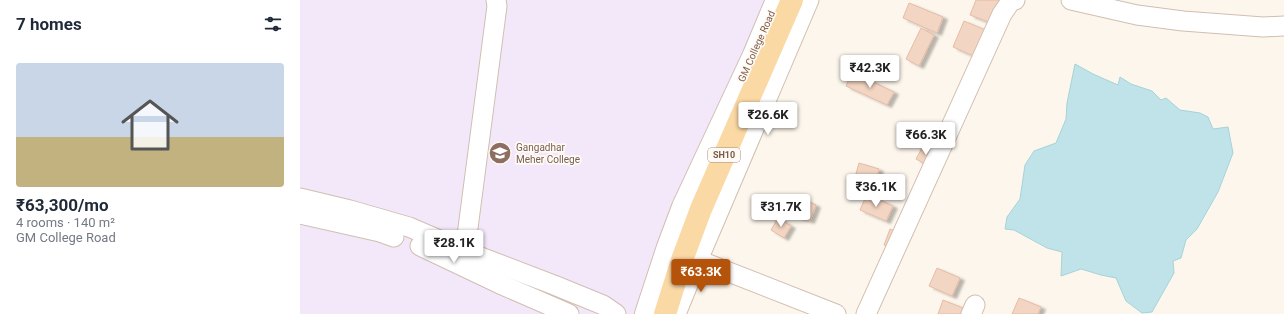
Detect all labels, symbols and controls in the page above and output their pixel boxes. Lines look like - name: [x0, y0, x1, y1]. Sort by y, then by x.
- street label: GM College Road: [736, 9, 777, 83]
- icon: filters: [262, 13, 284, 35]
- text: 7 homes: [16, 14, 82, 34]
- pin: ₹42.3K: [837, 55, 903, 89]
- text: ₹42.3K: [849, 60, 891, 75]
- icon: home: [114, 89, 186, 161]
- pin: ₹26.6K: [735, 102, 801, 136]
- text: ₹26.6K: [747, 107, 789, 122]
- pin: ₹66.3K: [893, 122, 959, 156]
- text: ₹66.3K: [905, 127, 947, 142]
- school or university icon: Gangadhar Meher College: [487, 140, 513, 166]
- place label: Gangadhar Meher College: [516, 142, 580, 165]
- road number: SH10: [708, 148, 740, 162]
- pin: ₹36.1K: [843, 174, 909, 208]
- text: ₹36.1K: [855, 179, 897, 194]
- pin: ₹31.7K: [748, 194, 814, 228]
- text: ₹63,300/mo: [16, 195, 109, 215]
- text: ₹31.7K: [760, 199, 802, 214]
- text: 4 rooms · 140 m²: [16, 215, 115, 230]
- text: GM College Road: [16, 230, 116, 245]
- pin: ₹28.1K: [421, 230, 487, 264]
- text: ₹28.1K: [433, 235, 475, 250]
- pin: ₹63.3K: [668, 259, 734, 293]
- text: ₹63.3K: [680, 264, 722, 279]

